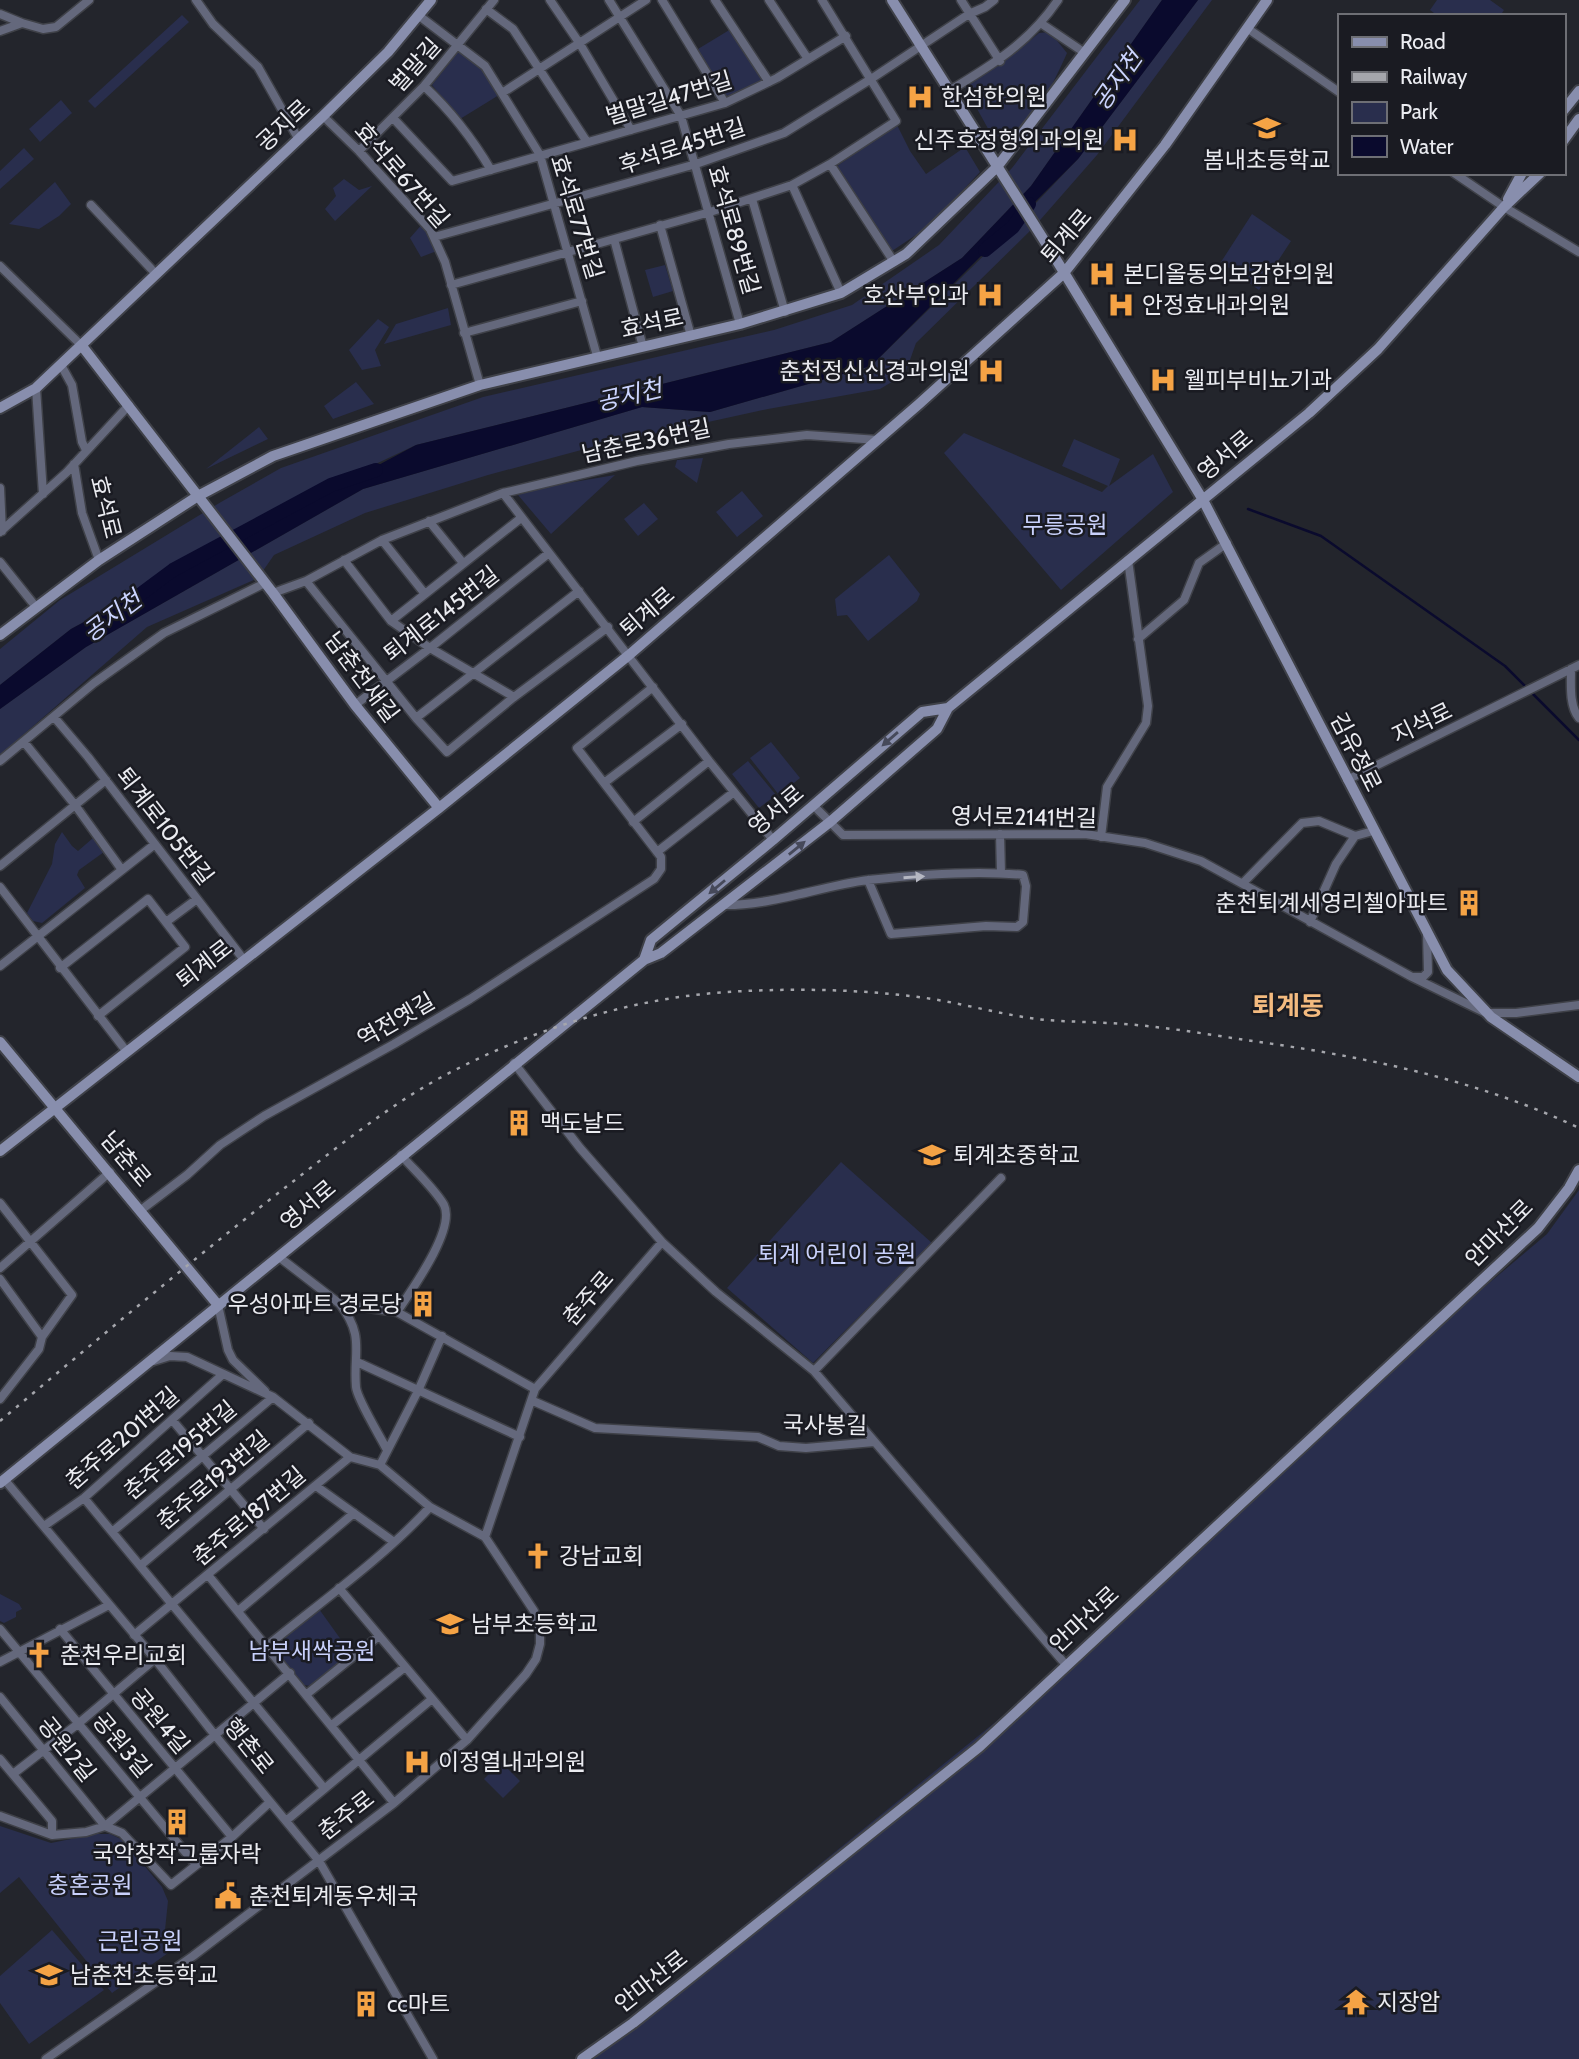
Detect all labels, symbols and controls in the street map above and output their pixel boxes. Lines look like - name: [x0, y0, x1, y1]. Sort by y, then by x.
- legend: [1338, 14, 1565, 175]
- text: Road: [1400, 29, 1446, 54]
- street label: 벌말길: [383, 32, 447, 98]
- water label: 공지천: [1086, 42, 1150, 115]
- text: Railway: [1400, 64, 1468, 89]
- street label: 벌말길47번길: [602, 66, 736, 130]
- hospital icon: 한섬한의원: [905, 82, 935, 112]
- place label: 한섬한의원: [941, 83, 1047, 111]
- street label: 공지로: [250, 93, 316, 157]
- text: Park: [1400, 99, 1438, 124]
- street label: 후석로45번길: [615, 112, 749, 180]
- school or university icon: 봄내초등학교: [1252, 113, 1282, 143]
- street label: 효석로67번길: [349, 117, 455, 233]
- hospital icon: 신주호정형외과의원: [1110, 125, 1140, 155]
- place label: 신주호정형외과의원: [914, 126, 1104, 154]
- text: Water: [1400, 134, 1454, 159]
- place label: 봄내초등학교: [1204, 146, 1330, 174]
- street label: 효석로77번길: [545, 151, 609, 283]
- street label: 효석로89번길: [702, 162, 766, 298]
- street label: 퇴계로: [1035, 203, 1097, 269]
- hospital icon: 본디올동의보감한의원: [1087, 259, 1117, 289]
- place label: 본디올동의보감한의원: [1123, 260, 1335, 288]
- hospital icon: 호산부인과: [975, 280, 1005, 310]
- place label: 호산부인과: [863, 281, 969, 309]
- hospital icon: 안정효내과의원: [1106, 290, 1136, 320]
- place label: 안정효내과의원: [1142, 291, 1290, 319]
- street label: 효석로: [618, 303, 686, 343]
- hospital icon: 춘천정신신경과의원: [976, 356, 1006, 386]
- place label: 춘천정신신경과의원: [780, 357, 970, 385]
- hospital icon: 웰피부비뇨기과: [1148, 365, 1178, 395]
- place label: 웰피부비뇨기과: [1184, 366, 1332, 394]
- water label: 공지천: [593, 373, 667, 417]
- street label: 남춘로36번길: [579, 414, 713, 468]
- street label: 영서로: [1192, 424, 1258, 486]
- street label: 효석로: [85, 473, 127, 541]
- park label: 무릉공원: [1023, 511, 1107, 539]
- street label: 퇴계로145번길: [378, 560, 504, 668]
- street label: 퇴계로: [614, 581, 680, 643]
- water label: 공지천: [77, 583, 150, 648]
- street label: 남춘천새길: [319, 626, 405, 728]
- street label: 지석로: [1387, 697, 1457, 749]
- street label: 김유정로: [1324, 708, 1388, 796]
- one-way arrow: [882, 731, 899, 746]
- street label: 퇴계로105번길: [110, 762, 220, 890]
- street label: 영서로: [743, 779, 809, 841]
- street label: 영서로2141번길: [951, 802, 1097, 832]
- one-way arrow: [788, 841, 806, 856]
- one-way arrow: [903, 872, 925, 883]
- one-way arrow: [708, 879, 726, 895]
- building icon: 춘천퇴계세영리첼아파트: [1454, 888, 1484, 918]
- place label: 춘천퇴계세영리첼아파트: [1215, 889, 1448, 917]
- street label: 퇴계로: [170, 933, 238, 995]
- street label: 역전옛길: [352, 987, 440, 1053]
- district label: 퇴계동: [1252, 990, 1324, 1022]
- building icon: 맥도날드: [504, 1108, 534, 1138]
- place label: 맥도날드: [540, 1109, 625, 1137]
- street label: 남춘로: [95, 1126, 157, 1192]
- school or university icon: 퇴계초중학교: [917, 1140, 947, 1170]
- place label: 퇴계초중학교: [953, 1141, 1080, 1169]
- street label: 영서로: [275, 1174, 341, 1236]
- street label: 안마산로: [1459, 1193, 1539, 1273]
- park label: 퇴계 어린이 공원: [758, 1240, 916, 1268]
- street label: 춘주로: [557, 1265, 619, 1331]
- building icon: 우성아파트 경로당: [408, 1289, 438, 1319]
- place label: 우성아파트 경로당: [228, 1290, 402, 1318]
- street label: 춘주로201번길: [59, 1381, 185, 1495]
- street label: 춘주로195번길: [118, 1395, 242, 1505]
- street label: 국사봉길: [782, 1410, 868, 1440]
- street label: 춘주로193번길: [151, 1425, 275, 1535]
- street label: 춘주로187번길: [187, 1461, 311, 1571]
- church icon: 강남교회: [523, 1541, 553, 1571]
- place label: 강남교회: [559, 1542, 644, 1570]
- street label: 안마산로: [1044, 1580, 1124, 1658]
- school or university icon: 남부초등학교: [435, 1609, 465, 1639]
- place label: 남부초등학교: [471, 1610, 598, 1638]
- park label: 남부새싹공원: [249, 1637, 375, 1665]
- church icon: 춘천우리교회: [24, 1640, 54, 1670]
- place label: 춘천우리교회: [60, 1641, 187, 1669]
- street label: 공원4길: [125, 1683, 195, 1759]
- street label: 공원3길: [87, 1707, 157, 1783]
- street label: 공원2길: [32, 1711, 102, 1787]
- street label: 행촌로: [218, 1713, 280, 1779]
- hospital icon: 이정열내과의원: [402, 1747, 432, 1777]
- place label: 이정열내과의원: [438, 1748, 586, 1776]
- street label: 춘주로: [312, 1784, 380, 1846]
- building icon: 국악창작그룹자락: [162, 1807, 192, 1837]
- place label: 국악창작그룹자락: [92, 1840, 262, 1868]
- park label: 충혼공원: [48, 1871, 132, 1899]
- public building icon: 춘천퇴계동우체국: [213, 1881, 243, 1911]
- place label: 춘천퇴계동우체국: [249, 1882, 418, 1910]
- park label: 근린공원: [98, 1927, 182, 1955]
- street label: 안마산로: [609, 1944, 693, 2018]
- school or university icon: 남춘천초등학교: [34, 1960, 64, 1990]
- place label: 남춘천초등학교: [70, 1961, 218, 1989]
- temple icon: 지장암: [1341, 1987, 1371, 2017]
- place label: 지장암: [1377, 1988, 1440, 2016]
- building icon: cc마트: [351, 1989, 381, 2019]
- place label: cc마트: [387, 1990, 450, 2018]

